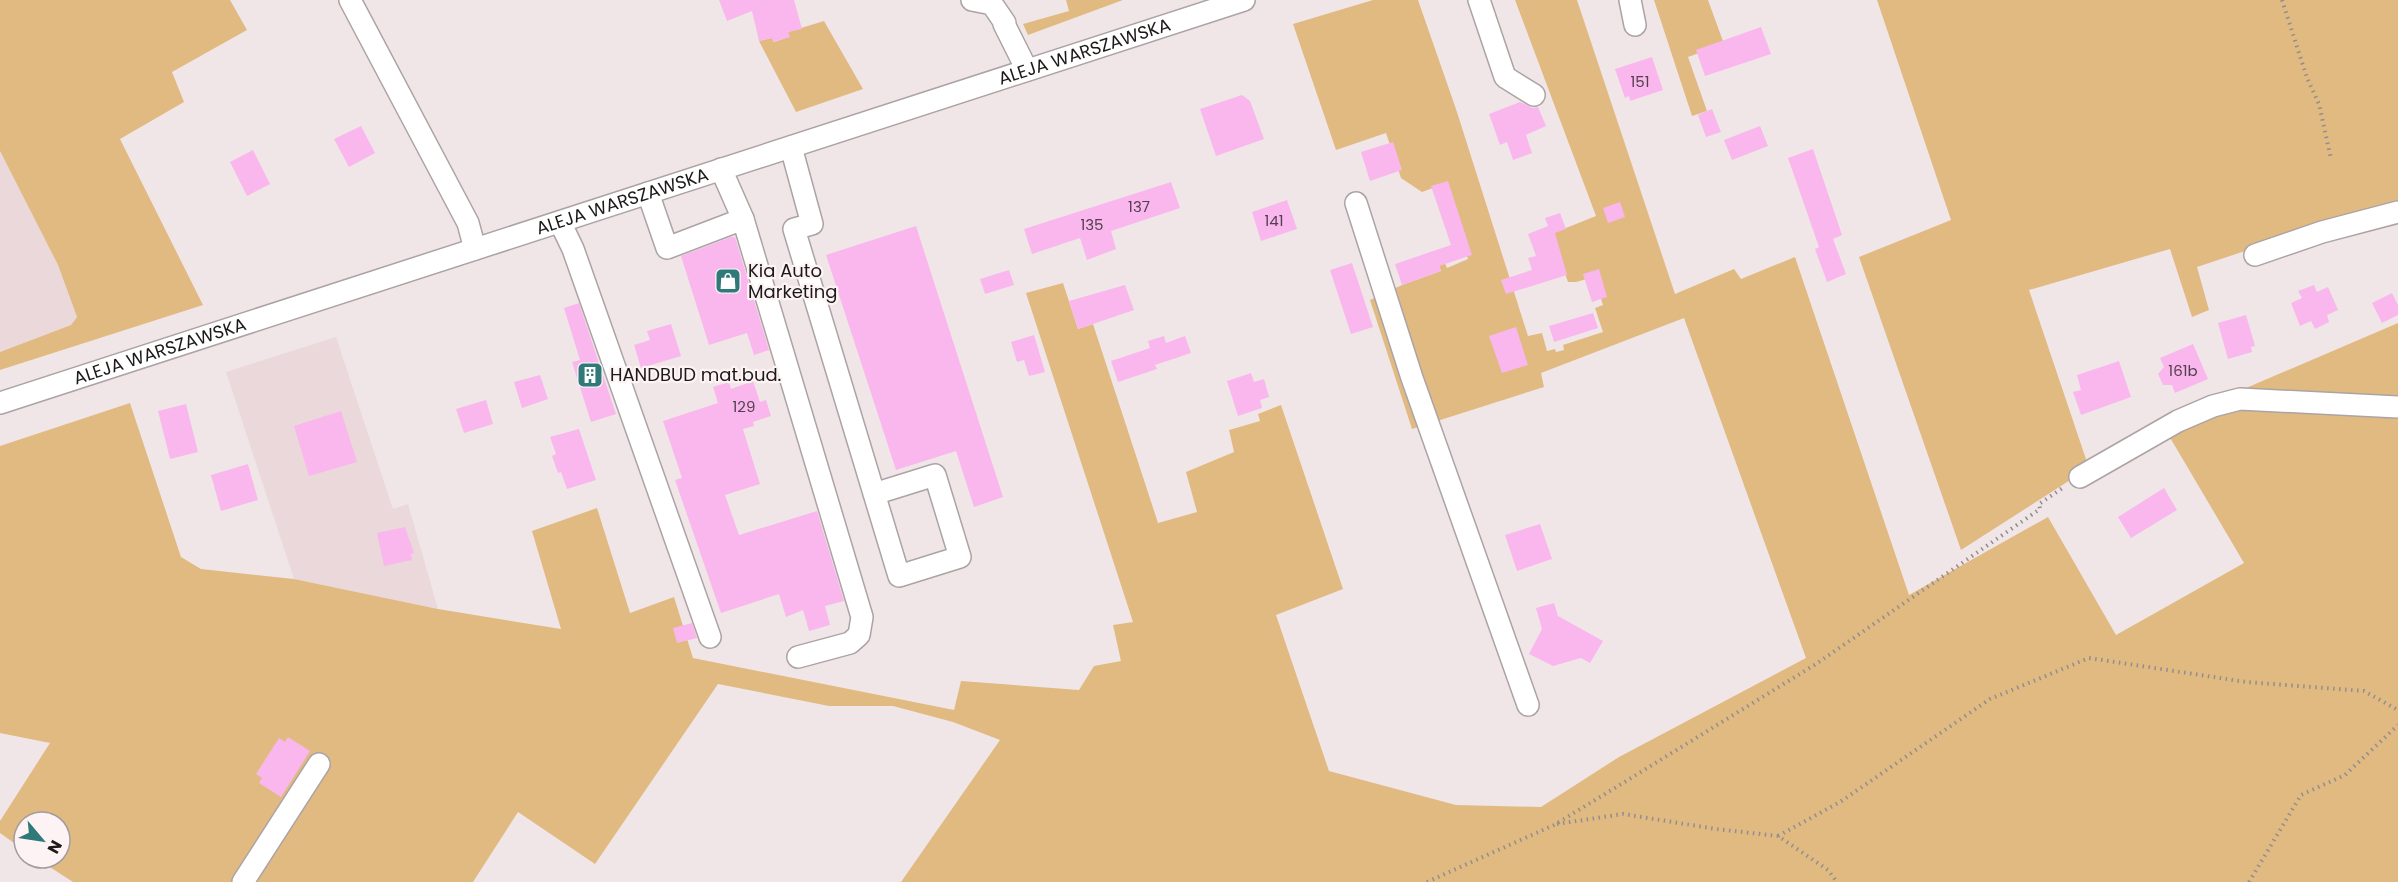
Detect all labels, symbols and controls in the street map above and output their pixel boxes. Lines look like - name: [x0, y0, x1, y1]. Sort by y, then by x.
- street label: ALEJA WARSZAWSKA: [995, 12, 1174, 91]
- house number: 151: [1630, 71, 1650, 92]
- street label: ALEJA WARSZAWSKA: [533, 161, 711, 241]
- house number: 137: [1128, 196, 1150, 217]
- house number: 141: [1264, 210, 1284, 231]
- house number: 135: [1080, 214, 1104, 235]
- place label: Kia Auto Marketing: [748, 258, 837, 304]
- shop icon: Kia Auto Marketing: [713, 266, 743, 296]
- street label: ALEJA WARSZAWSKA: [70, 311, 249, 390]
- building icon: HANDBUD mat.bud.: [575, 360, 605, 390]
- house number: 161b: [2168, 360, 2198, 381]
- place label: HANDBUD mat.bud.: [610, 362, 781, 387]
- house number: 129: [733, 396, 755, 417]
- north arrow: [12, 810, 72, 870]
- text: N: [42, 836, 68, 858]

